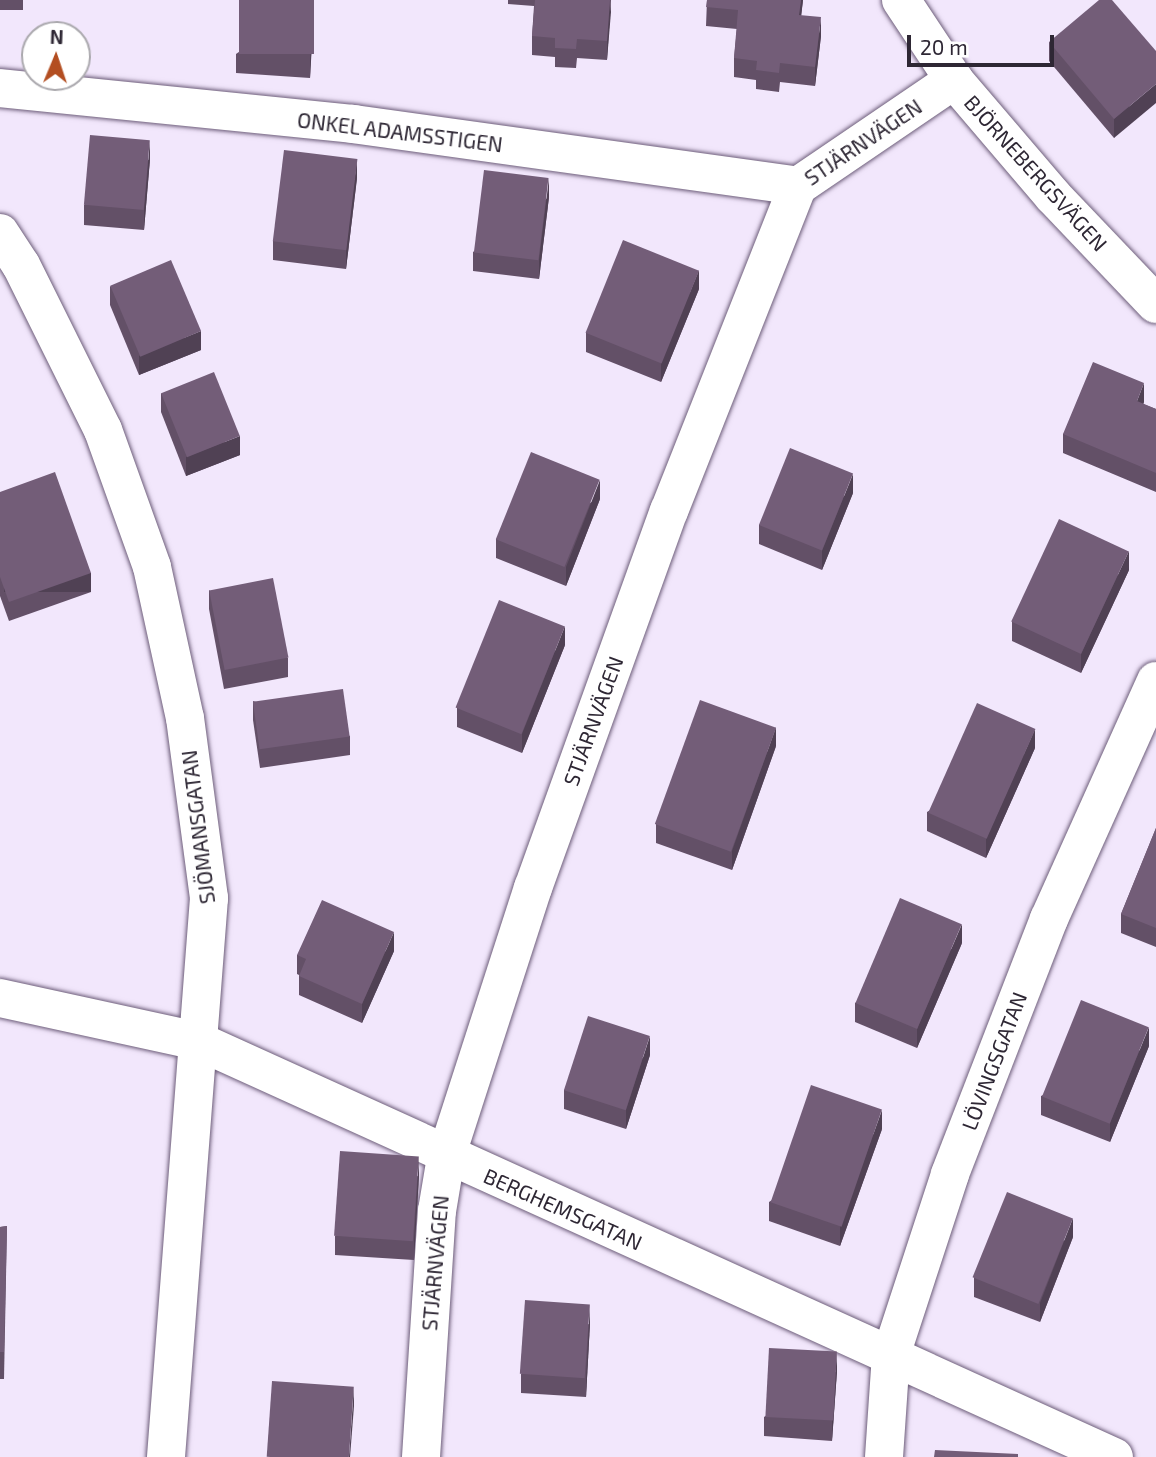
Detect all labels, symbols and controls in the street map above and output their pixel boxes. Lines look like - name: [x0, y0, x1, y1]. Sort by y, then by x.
- north arrow: [21, 21, 91, 91]
- scale bar: [911, 21, 1058, 65]
- text: N: [49, 25, 64, 48]
- text: 20 m: [920, 34, 968, 59]
- street label: BJÖRNEBERGSVÄGEN: [959, 90, 1113, 256]
- street label: STJÄRNVÄGEN: [800, 94, 926, 190]
- street label: ONKEL ADAMSSTIGEN: [295, 107, 505, 157]
- street label: STJÄRNVÄGEN: [558, 653, 628, 789]
- street label: SJÖMANSGATAN: [176, 749, 220, 905]
- street label: LÖVINGSGATAN: [956, 988, 1032, 1134]
- street label: BERGHEMSGATAN: [480, 1163, 646, 1255]
- street label: STJÄRNVÄGEN: [417, 1194, 453, 1332]

